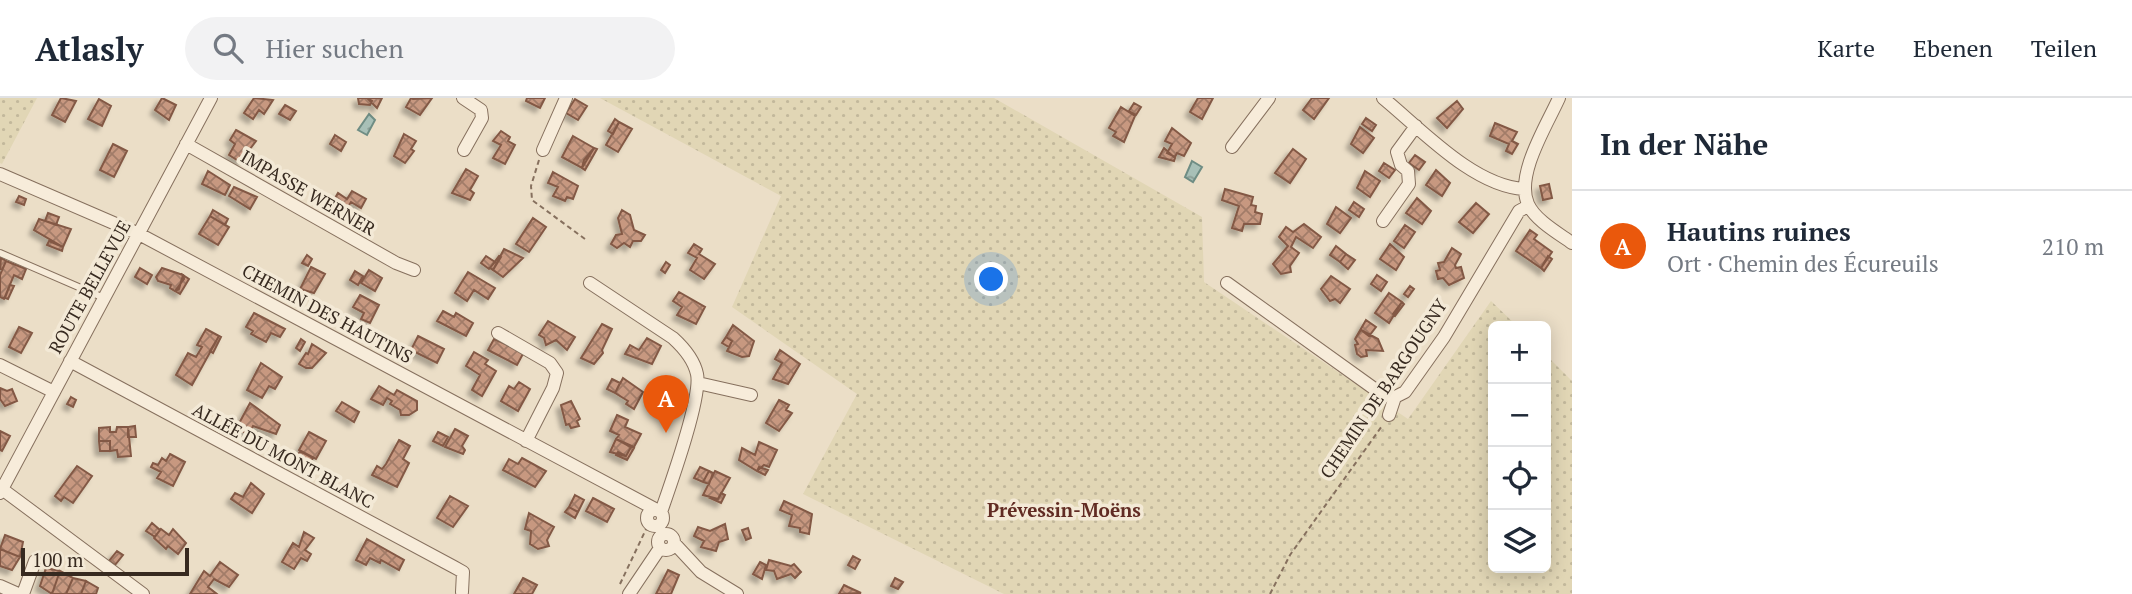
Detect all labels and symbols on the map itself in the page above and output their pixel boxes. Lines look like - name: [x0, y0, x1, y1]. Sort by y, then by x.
- street label: IMPASSE WERNER: [237, 144, 381, 241]
- street label: ROUTE BELLEVUE: [43, 216, 136, 357]
- street label: CHEMIN DES HAUTINS: [238, 258, 417, 368]
- your location: [974, 262, 1008, 296]
- street label: CHEMIN DE BARGOUGNY: [1314, 294, 1452, 483]
- pin: A: [643, 375, 689, 433]
- street label: ALLÉE DU MONT BLANC: [189, 397, 378, 513]
- district label: Prévessin-Moëns: [987, 497, 1141, 522]
- scale bar: [21, 545, 189, 577]

